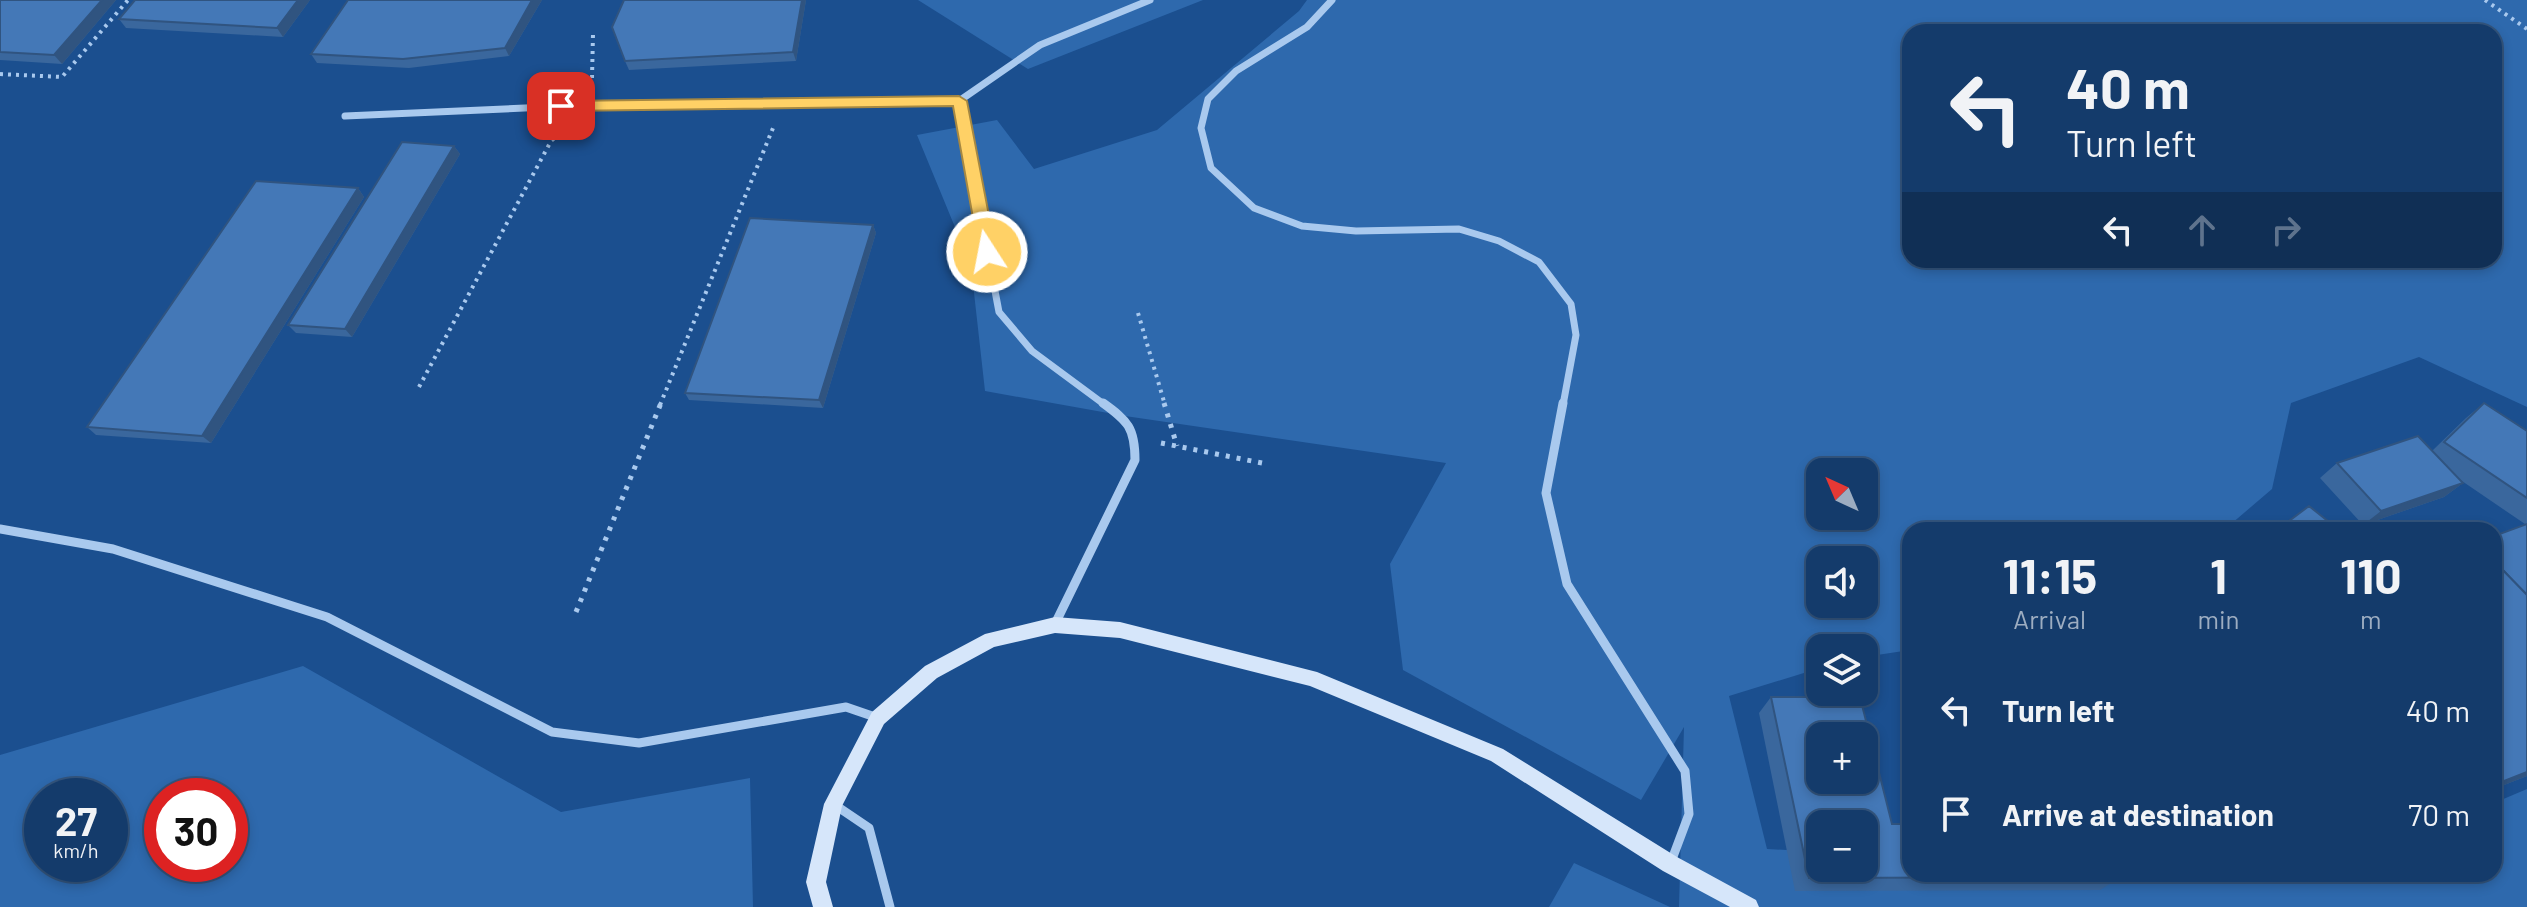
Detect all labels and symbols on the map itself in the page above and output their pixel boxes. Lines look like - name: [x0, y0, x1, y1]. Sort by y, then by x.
- pin: [527, 72, 595, 140]
- position arrow: [945, 210, 1029, 294]
- north arrow: [1806, 458, 1878, 530]
- speed limit sign: 30: [144, 778, 248, 882]

